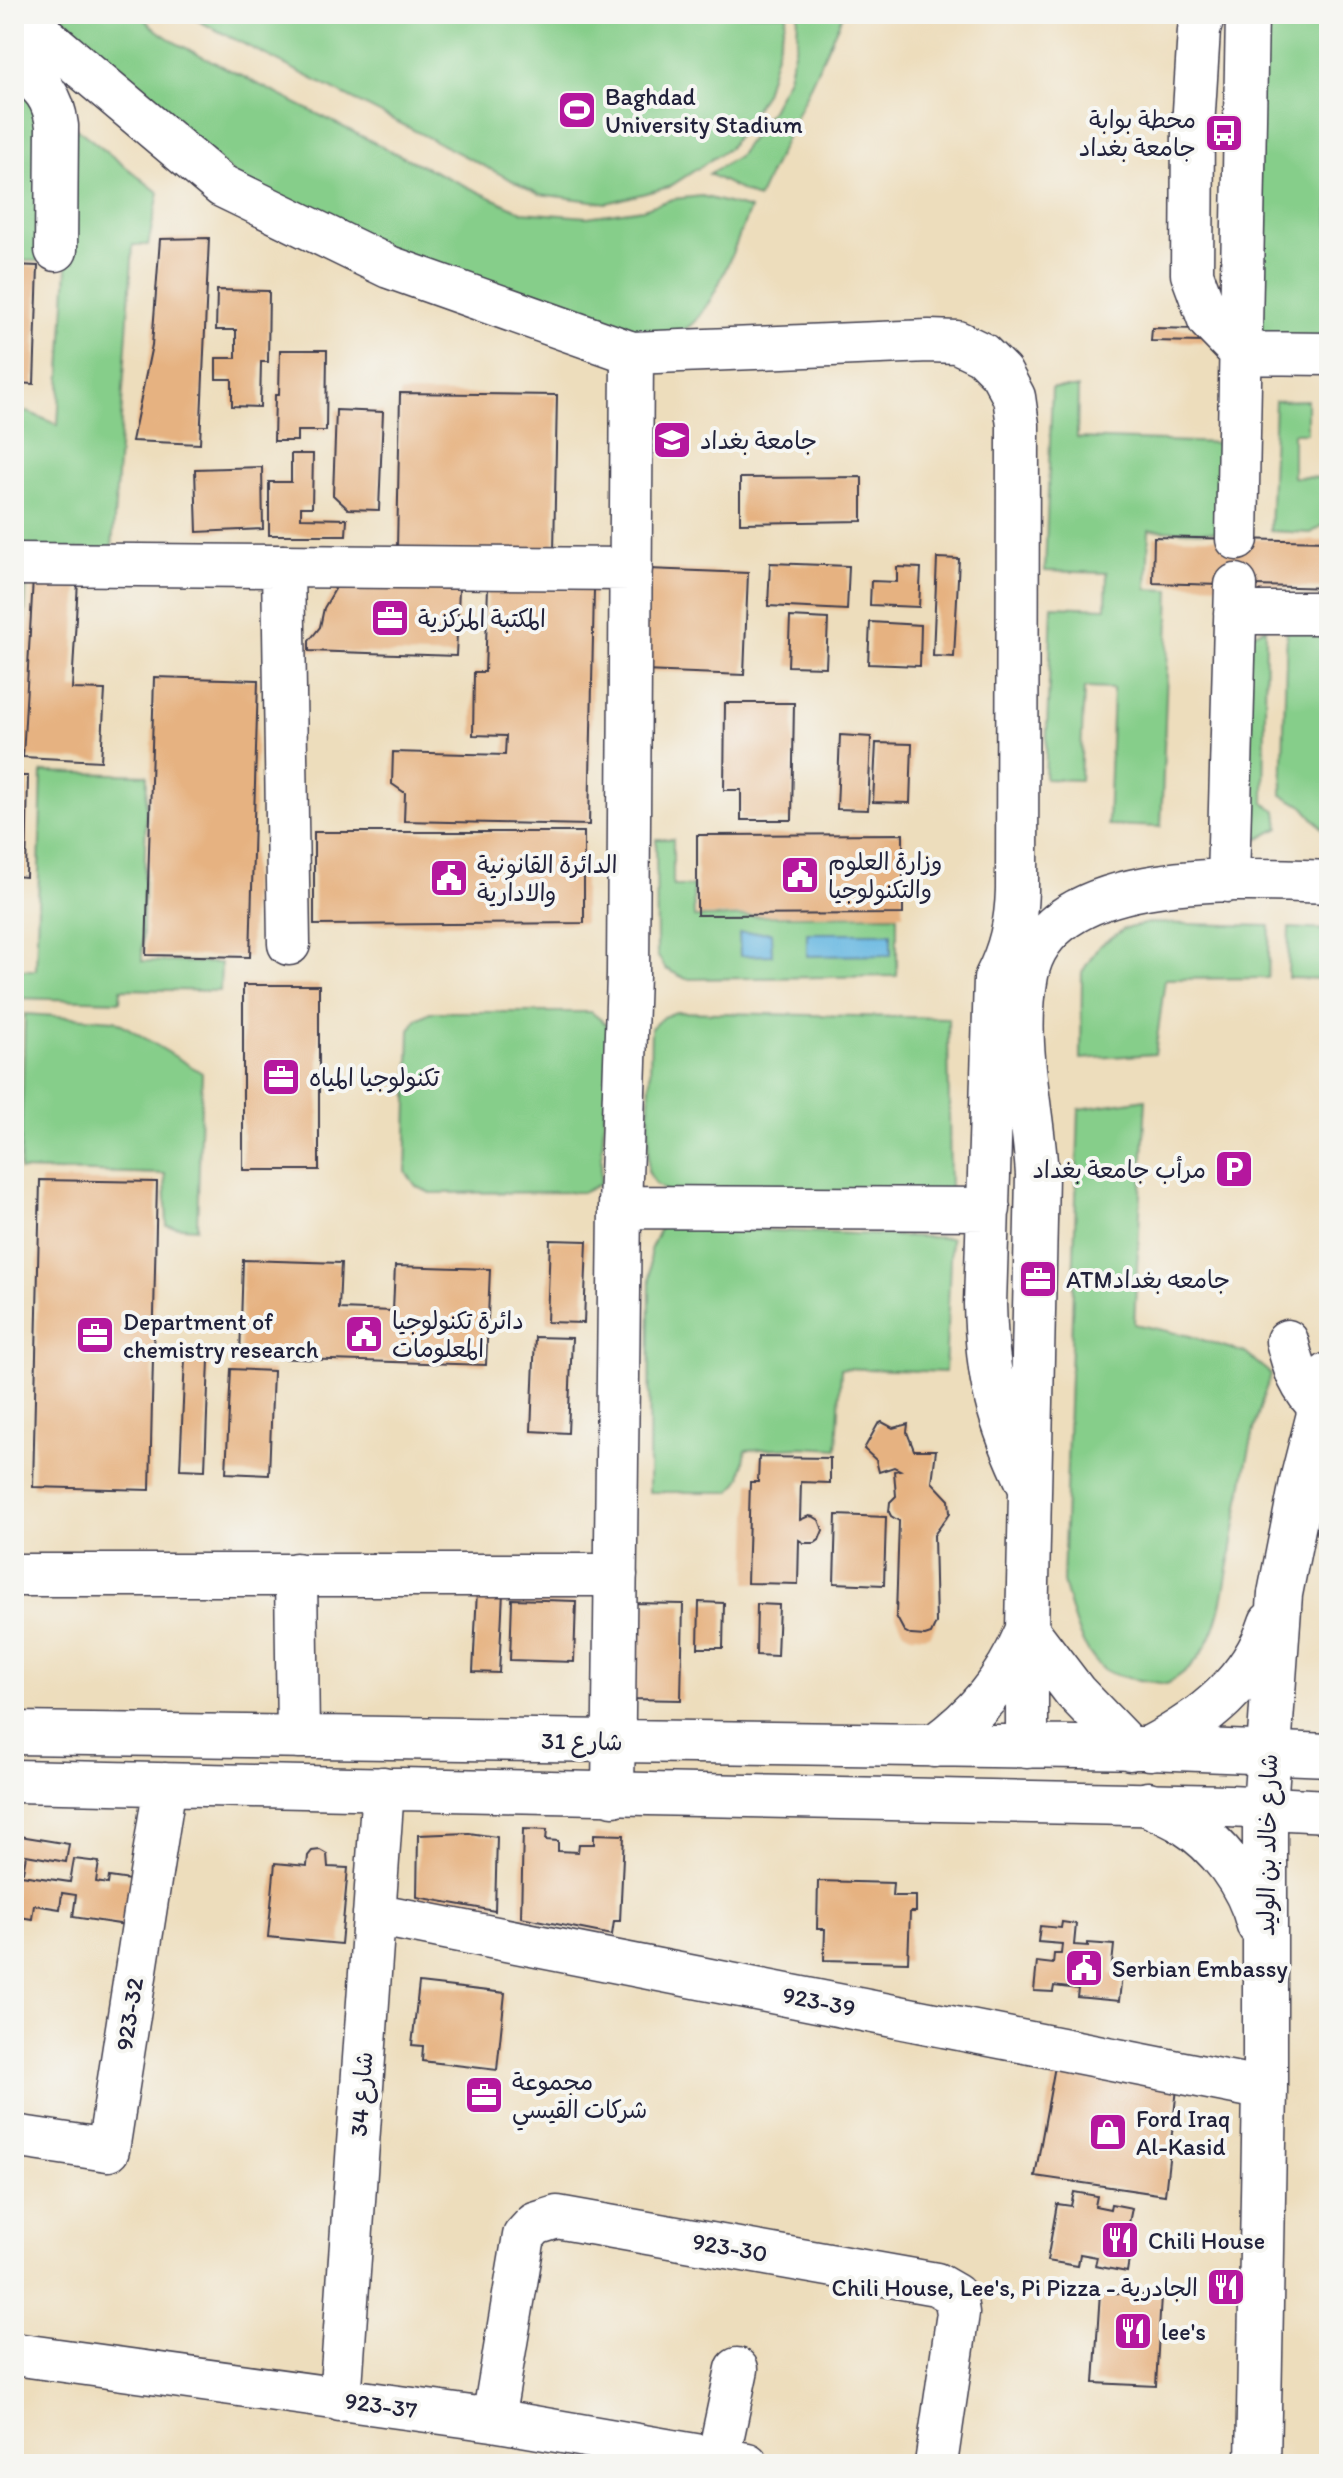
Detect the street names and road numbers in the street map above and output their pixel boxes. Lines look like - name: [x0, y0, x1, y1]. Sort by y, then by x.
- street label: شارع 31: [541, 1726, 623, 1759]
- street label: شارع خالد بن الوليد: [1251, 1754, 1286, 1936]
- street label: 923-32: [109, 1975, 149, 2053]
- street label: 923-39: [780, 1980, 858, 2022]
- street label: شارع 34: [344, 2051, 381, 2138]
- street label: 923-30: [690, 2226, 770, 2268]
- street label: 923-37: [343, 2386, 419, 2424]

